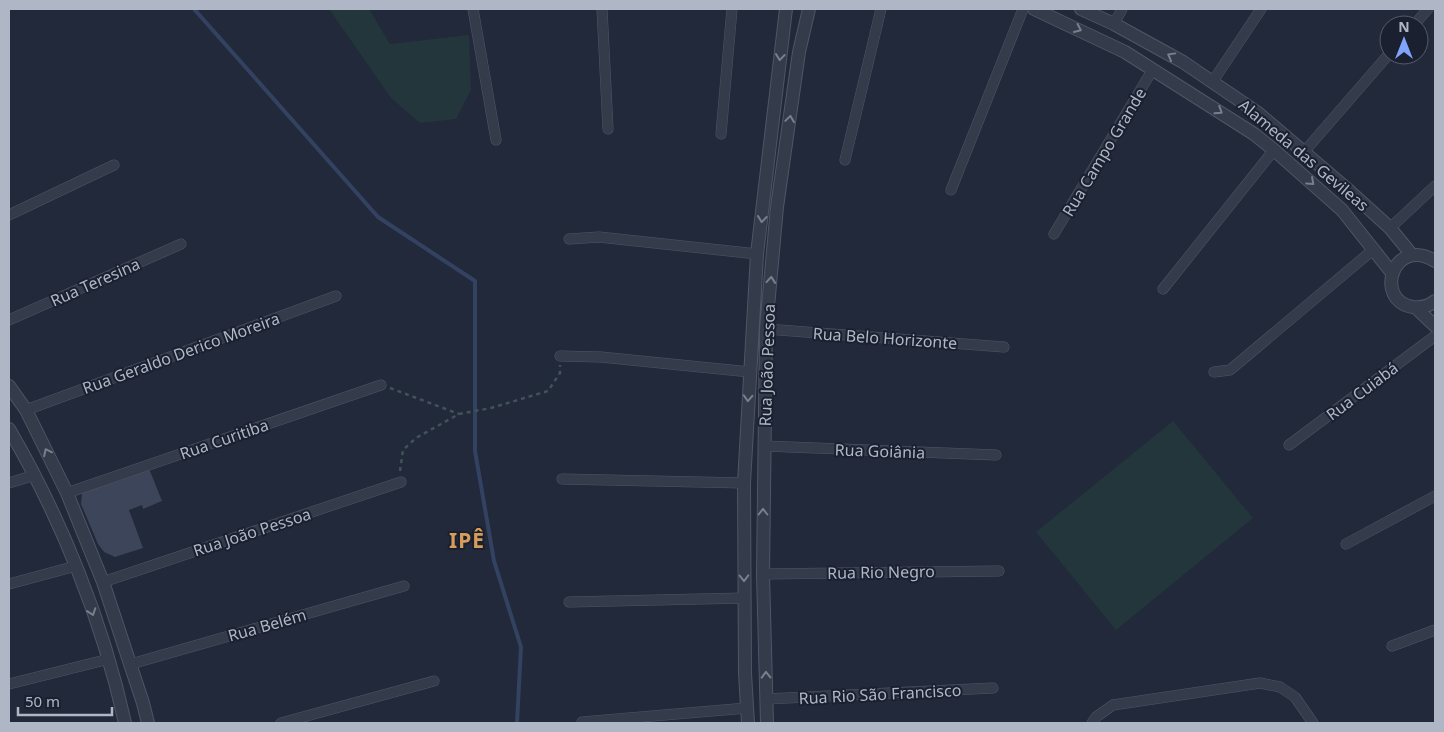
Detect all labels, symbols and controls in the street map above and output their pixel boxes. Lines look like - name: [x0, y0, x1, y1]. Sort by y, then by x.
- north arrow: [1379, 15, 1429, 65]
- text: N: [1398, 17, 1410, 36]
- one-way arrow: [1073, 23, 1082, 33]
- one-way arrow: [1168, 52, 1177, 62]
- one-way arrow: [775, 53, 786, 61]
- street label: Rua Campo Grande: [1057, 84, 1151, 220]
- street label: Alameda das Gevileas: [1234, 94, 1374, 216]
- one-way arrow: [1213, 104, 1222, 114]
- one-way arrow: [784, 114, 795, 122]
- one-way arrow: [1305, 176, 1314, 185]
- one-way arrow: [757, 215, 768, 223]
- street label: Rua Teresina: [47, 252, 143, 312]
- one-way arrow: [765, 276, 776, 284]
- street label: Rua João Pessoa: [754, 303, 780, 427]
- street label: Rua Geraldo Derico Moreira: [79, 307, 283, 399]
- street label: Rua Belo Horizonte: [812, 322, 958, 354]
- street label: Rua Cuiabá: [1321, 357, 1403, 425]
- one-way arrow: [743, 394, 754, 402]
- street label: Rua Curitiba: [177, 414, 271, 464]
- street label: Rua Goiânia: [834, 438, 926, 464]
- one-way arrow: [43, 448, 53, 457]
- street label: Rua João Pessoa: [190, 503, 314, 561]
- one-way arrow: [758, 508, 768, 516]
- district label: IPÊ: [449, 526, 485, 554]
- street label: Rua Rio Negro: [827, 560, 935, 584]
- one-way arrow: [739, 574, 749, 582]
- street label: Rua Belém: [225, 603, 309, 647]
- one-way arrow: [87, 607, 97, 616]
- one-way arrow: [761, 670, 771, 678]
- street label: Rua Rio São Francisco: [798, 679, 962, 709]
- scale bar: [18, 684, 111, 716]
- text: 50 m: [25, 691, 60, 711]

